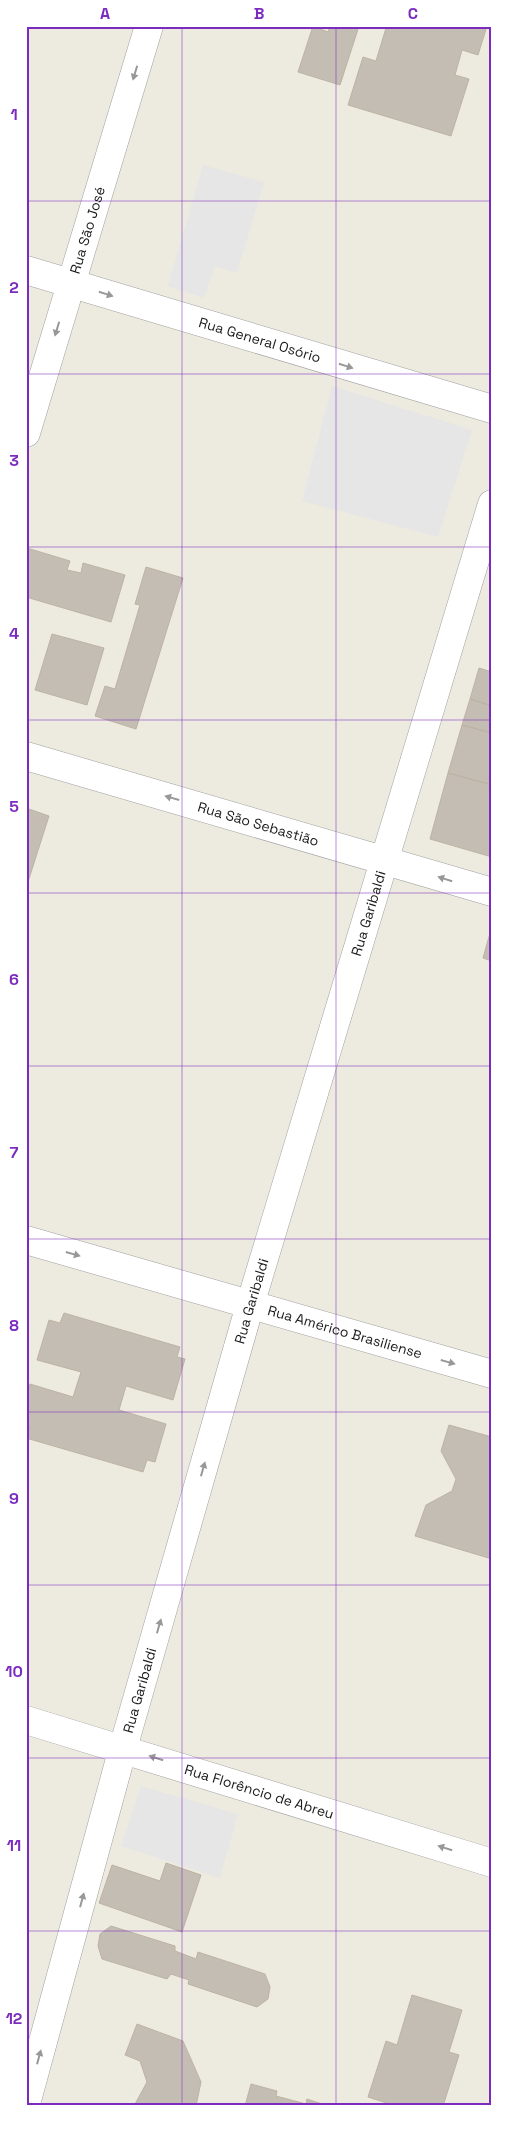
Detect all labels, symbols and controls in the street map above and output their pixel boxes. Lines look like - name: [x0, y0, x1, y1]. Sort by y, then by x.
- text: A: [100, 3, 110, 24]
- text: B: [254, 3, 264, 24]
- text: C: [408, 3, 418, 24]
- one-way arrow: [131, 65, 138, 80]
- text: 1: [10, 104, 18, 125]
- street label: Rua São José: [66, 184, 109, 276]
- text: 2: [9, 277, 19, 298]
- one-way arrow: [99, 291, 114, 299]
- street label: Rua General Osório: [197, 313, 323, 366]
- one-way arrow: [53, 321, 61, 336]
- one-way arrow: [339, 362, 354, 370]
- text: 3: [9, 450, 19, 471]
- text: 4: [9, 623, 19, 644]
- one-way arrow: [164, 794, 179, 802]
- text: 5: [9, 796, 19, 817]
- street label: Rua São Sebastião: [196, 798, 321, 850]
- street label: Rua Garibaldi: [347, 869, 390, 958]
- one-way arrow: [437, 874, 452, 882]
- text: 6: [9, 969, 19, 990]
- text: 7: [10, 1142, 19, 1163]
- one-way arrow: [65, 1250, 81, 1258]
- street label: Rua Garibaldi: [230, 1256, 273, 1346]
- street label: Rua Américo Brasiliense: [266, 1301, 424, 1363]
- text: 8: [9, 1315, 19, 1336]
- one-way arrow: [441, 1358, 456, 1366]
- one-way arrow: [200, 1462, 208, 1477]
- text: 9: [9, 1488, 19, 1509]
- one-way arrow: [155, 1618, 163, 1633]
- street label: Rua Garibaldi: [119, 1645, 160, 1735]
- text: 10: [5, 1661, 23, 1682]
- one-way arrow: [149, 1754, 164, 1762]
- street label: Rua Florêncio de Abreu: [182, 1760, 336, 1823]
- text: 11: [7, 1835, 21, 1856]
- one-way arrow: [438, 1844, 453, 1852]
- one-way arrow: [78, 1893, 86, 1908]
- text: 12: [6, 2008, 22, 2029]
- one-way arrow: [35, 2049, 43, 2064]

